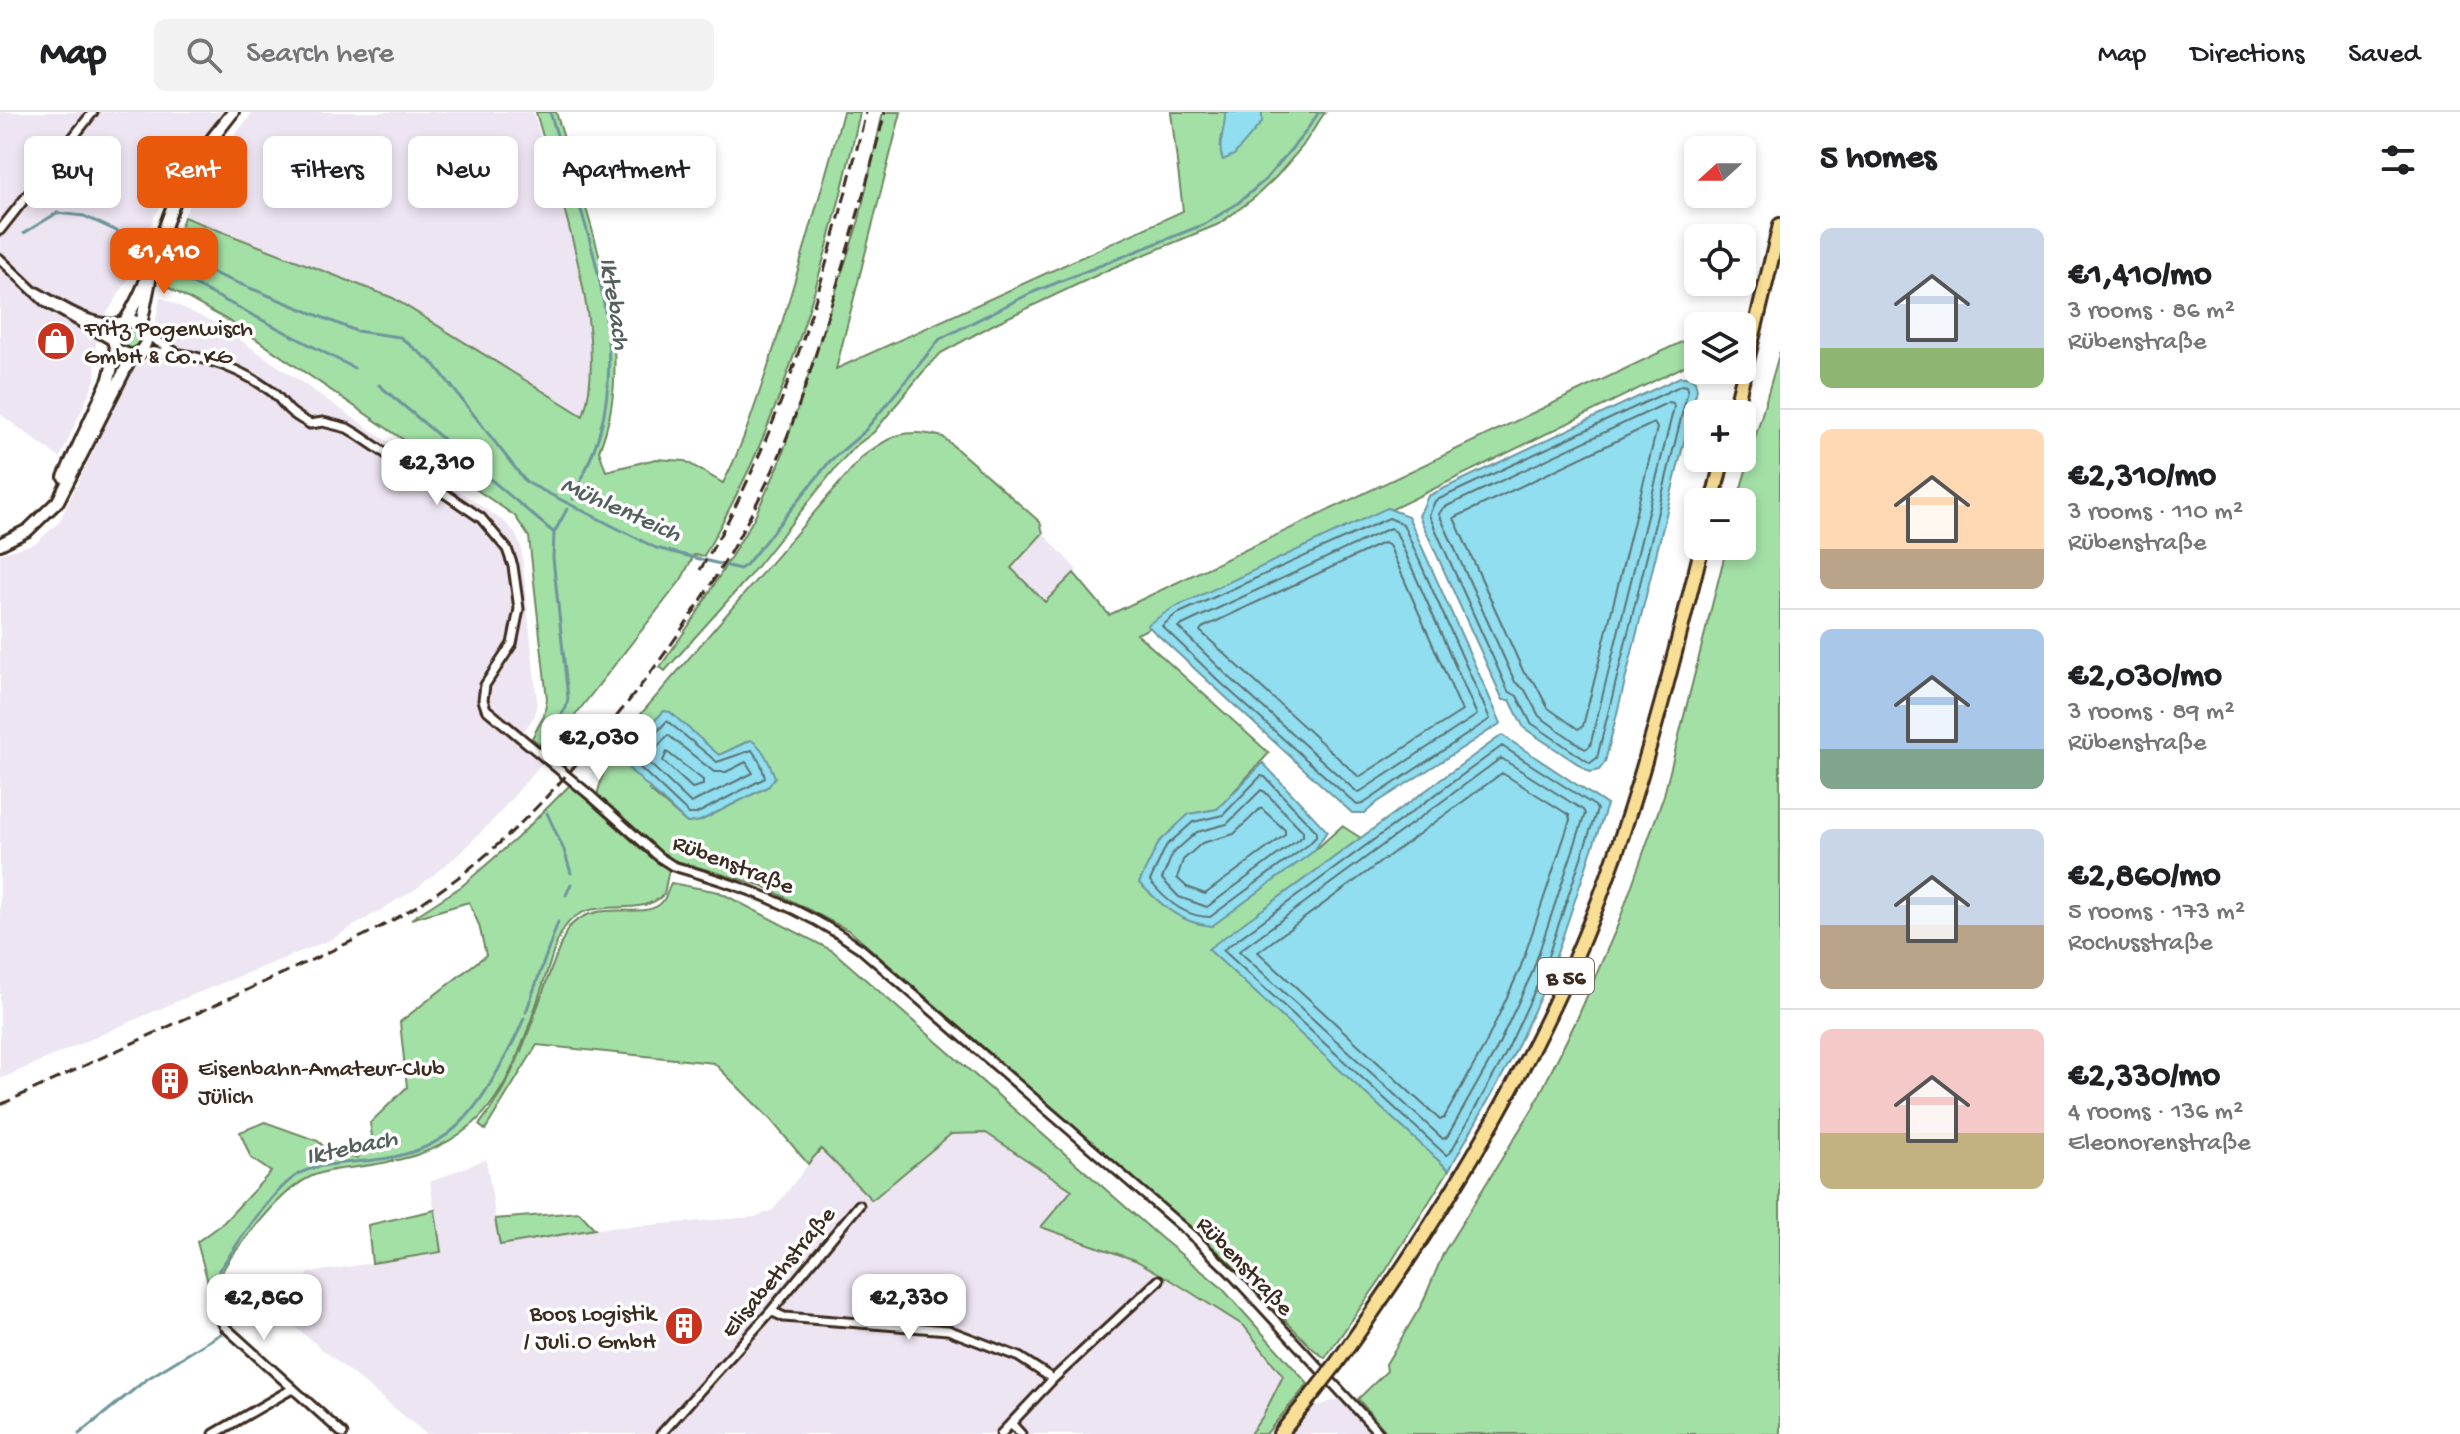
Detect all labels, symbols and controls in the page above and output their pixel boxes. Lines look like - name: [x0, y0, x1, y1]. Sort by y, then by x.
- search box: [154, 19, 714, 91]
- text: Map: [40, 33, 106, 77]
- icon: search: [182, 33, 226, 77]
- text: Search here: [246, 38, 394, 73]
- text: Map: [2098, 39, 2146, 72]
- text: Directions: [2190, 39, 2304, 72]
- text: Saved: [2348, 39, 2420, 72]
- chip: Buy: [24, 136, 121, 208]
- chip: Rent: [137, 136, 247, 208]
- chip: Filters: [263, 136, 392, 208]
- chip: New: [408, 136, 518, 208]
- chip: Apartment: [534, 136, 716, 208]
- north arrow: [1684, 136, 1756, 208]
- map controls: [1684, 136, 1756, 560]
- icon: filters: [2376, 138, 2420, 182]
- text: 5 homes: [1820, 140, 1936, 180]
- button: locate: [1684, 224, 1756, 296]
- pin: €1,410: [99, 228, 229, 296]
- text: €1,410: [128, 238, 200, 269]
- water label: Iktebach: [590, 255, 635, 353]
- text: €1,410/mo: [2068, 257, 2212, 297]
- icon: home: [1884, 260, 1980, 356]
- text: 3 rooms · 86 m²: [2068, 297, 2235, 328]
- button: layers: [1684, 312, 1756, 384]
- place label: Fritz Pogenwisch GmbH & Co. KG: [83, 316, 253, 373]
- shop icon: Fritz Pogenwisch GmbH & Co. KG: [35, 320, 77, 362]
- text: Rübenstraße: [2068, 328, 2206, 359]
- button: +: [1684, 400, 1756, 472]
- pin: €2,310: [372, 439, 502, 507]
- text: €2,310: [399, 449, 475, 480]
- text: €2,310/mo: [2068, 458, 2216, 498]
- icon: home: [1884, 461, 1980, 557]
- water label: Mühlenteich: [555, 471, 686, 552]
- button: −: [1684, 488, 1756, 560]
- text: 3 rooms · 110 m²: [2068, 498, 2243, 529]
- text: Rübenstraße: [2068, 529, 2206, 560]
- text: €2,030/mo: [2068, 658, 2222, 698]
- icon: home: [1884, 661, 1980, 757]
- text: 3 rooms · 89 m²: [2068, 698, 2235, 729]
- pin: €2,030: [534, 714, 664, 782]
- text: €2,030: [559, 724, 639, 755]
- text: Rübenstraße: [2068, 729, 2206, 760]
- street label: Rübenstraße: [668, 830, 798, 903]
- text: €2,860/mo: [2068, 858, 2221, 898]
- icon: home: [1884, 861, 1980, 957]
- text: 5 rooms · 173 m²: [2068, 898, 2245, 929]
- text: Rochusstraße: [2068, 929, 2213, 960]
- road number: B 56: [1538, 958, 1594, 994]
- place label: Eisenbahn-Amateur-Club Jülich: [198, 1056, 445, 1113]
- text: €2,330/mo: [2068, 1058, 2220, 1098]
- building icon: Eisenbahn-Amateur-Club Jülich: [149, 1060, 191, 1102]
- icon: home: [1884, 1061, 1980, 1157]
- text: 4 rooms · 136 m²: [2068, 1098, 2243, 1129]
- water label: Iktebach: [303, 1124, 402, 1174]
- text: Eleonorenstraße: [2068, 1129, 2251, 1160]
- street label: Elisabethstraße: [716, 1201, 843, 1345]
- street label: Rübenstraße: [1189, 1211, 1299, 1324]
- pin: €2,860: [199, 1274, 329, 1342]
- pin: €2,330: [844, 1274, 974, 1342]
- text: €2,860: [225, 1284, 303, 1315]
- text: €2,330: [870, 1284, 948, 1315]
- place label: Boos Logistik / Juli.O GmbH: [524, 1301, 658, 1358]
- building icon: Boos Logistik / Juli.O GmbH: [663, 1305, 705, 1347]

